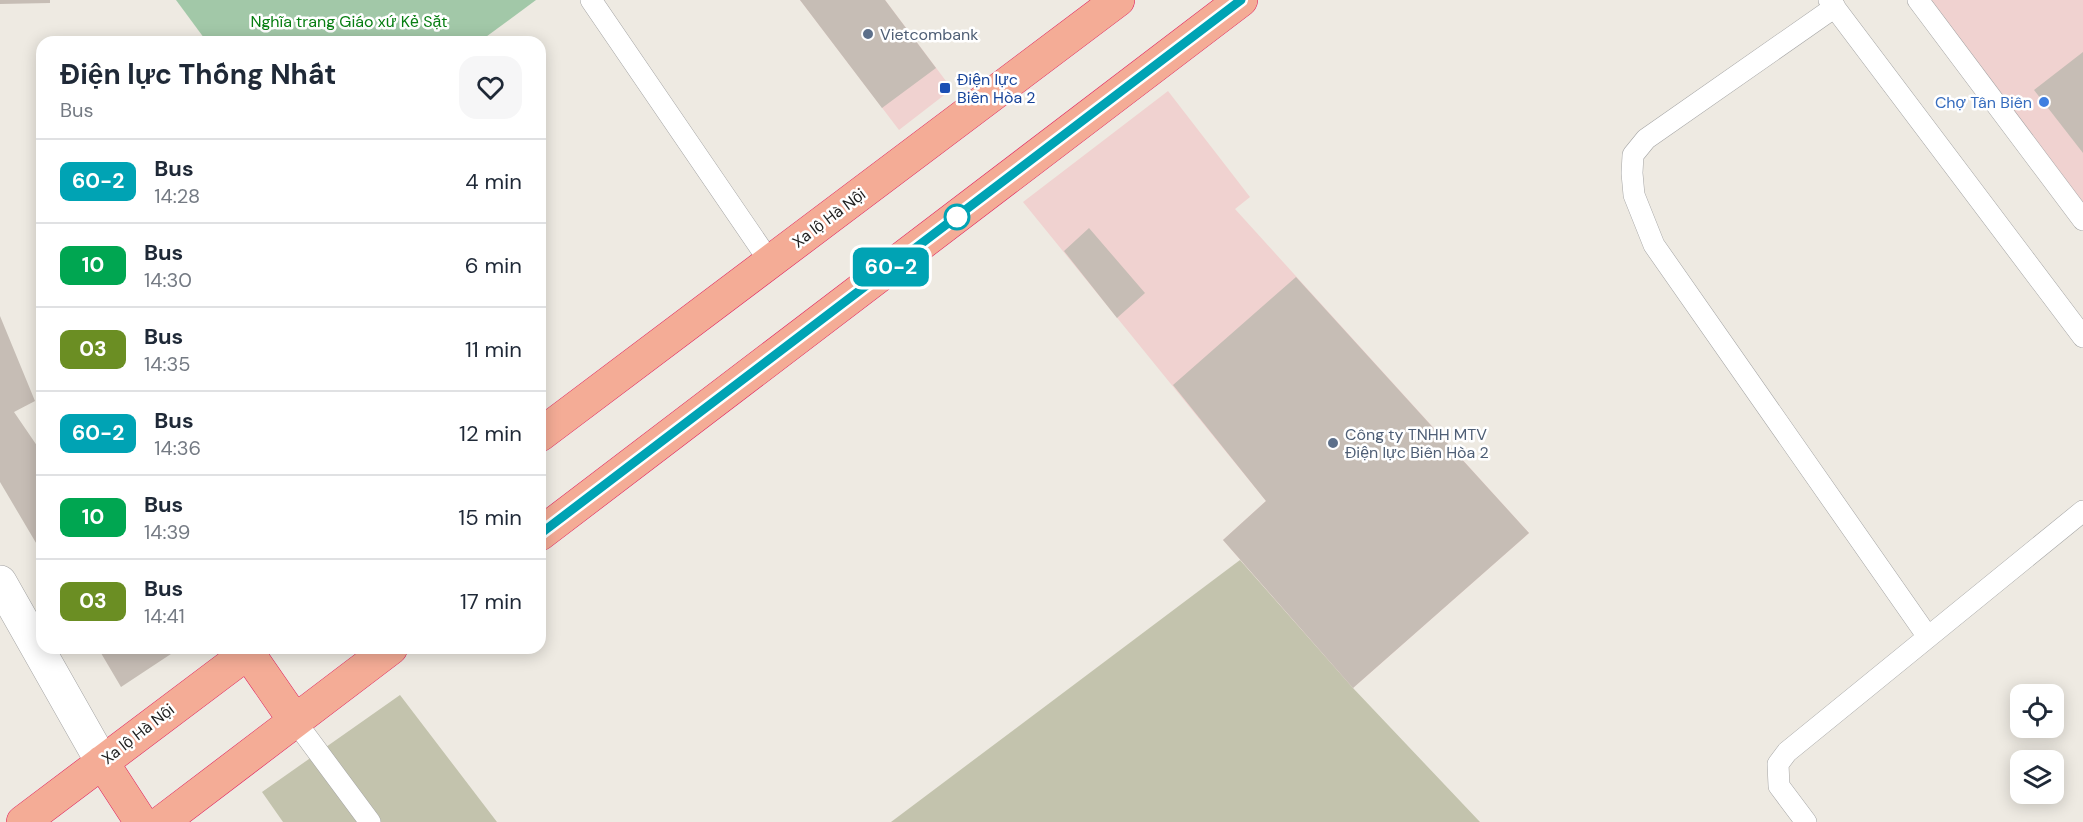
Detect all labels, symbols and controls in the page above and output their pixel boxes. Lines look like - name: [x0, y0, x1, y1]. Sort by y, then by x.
- park label: Nghĩa trang Giáo xứ Kẻ Sặt: [250, 11, 448, 32]
- place label: Vietcombank: [880, 24, 978, 45]
- marker: Vietcombank: [861, 27, 875, 41]
- text: Điện lực Thống Nhất: [60, 56, 336, 93]
- button: heart: [459, 56, 522, 119]
- place label: Điện lực Biên Hòa 2: [957, 69, 1036, 108]
- marker: Điện lực Biên Hòa 2: [938, 81, 952, 95]
- place label: Chợ Tân Biên: [1935, 92, 2032, 113]
- marker: Chợ Tân Biên: [2037, 95, 2051, 109]
- text: Bus: [60, 97, 94, 123]
- text: Bus: [154, 154, 194, 183]
- text: 60-2: [72, 167, 124, 195]
- text: 4 min: [465, 167, 522, 196]
- text: 14:28: [154, 183, 200, 209]
- street label: Xa lộ Hà Nội: [788, 184, 870, 252]
- unlabelled marker: [944, 204, 970, 230]
- text: Bus: [144, 238, 183, 267]
- line badge: 60-2: [849, 248, 933, 286]
- text: 10: [82, 251, 104, 279]
- text: 6 min: [465, 251, 522, 280]
- text: 60-2: [865, 253, 917, 281]
- text: 14:30: [144, 267, 192, 293]
- text: Bus: [144, 322, 183, 351]
- text: 03: [79, 335, 107, 363]
- text: 11 min: [465, 335, 522, 364]
- text: 14:35: [144, 351, 190, 377]
- text: Bus: [154, 406, 194, 435]
- text: 60-2: [72, 419, 124, 447]
- text: 12 min: [459, 419, 522, 448]
- place label: Công ty TNHH MTV Điện lực Biên Hòa 2: [1345, 424, 1489, 463]
- text: 14:36: [154, 435, 201, 461]
- marker: Công ty TNHH MTV Điện lực Biên Hòa 2: [1326, 436, 1340, 450]
- text: Bus: [144, 490, 183, 519]
- text: 10: [82, 503, 104, 531]
- text: 15 min: [458, 503, 522, 532]
- text: 14:39: [144, 519, 190, 545]
- text: Bus: [144, 574, 183, 603]
- text: 03: [79, 587, 107, 615]
- text: 17 min: [460, 587, 522, 616]
- text: 14:41: [144, 603, 185, 629]
- map controls: [2010, 684, 2064, 804]
- button: locate: [2010, 684, 2064, 738]
- street label: Xa lộ Hà Nội: [97, 699, 179, 769]
- button: layers: [2010, 750, 2064, 804]

